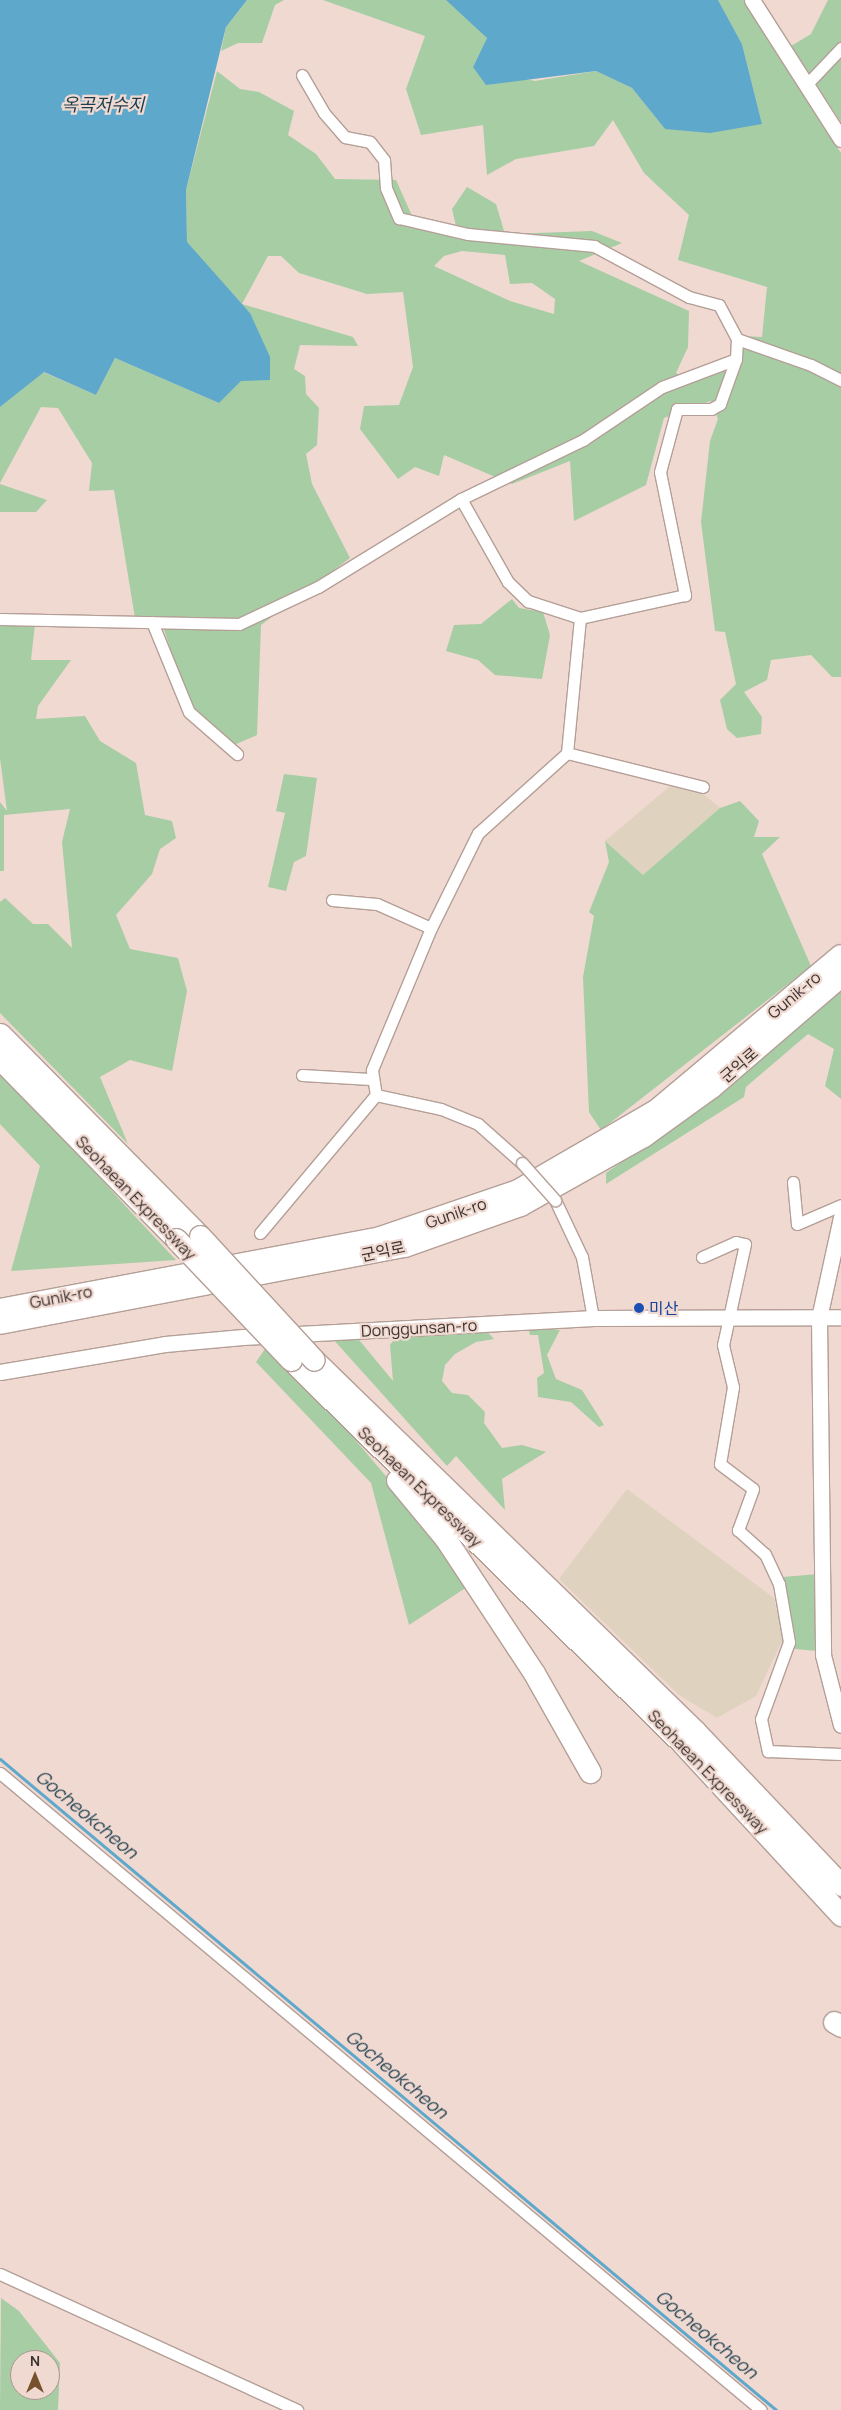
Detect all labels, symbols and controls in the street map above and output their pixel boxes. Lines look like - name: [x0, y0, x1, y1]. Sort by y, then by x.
- water label: 옥곡저수지: [62, 93, 144, 115]
- street label: Gunik-ro: [764, 967, 824, 1023]
- street label: 군익로: [716, 1043, 762, 1087]
- street label: Seohaean Expressway: [72, 1132, 200, 1264]
- street label: Gunik-ro: [423, 1194, 489, 1232]
- street label: 군익로: [359, 1237, 407, 1265]
- street label: Gunik-ro: [28, 1282, 94, 1312]
- place label: 미산: [649, 1298, 678, 1318]
- marker: 미산: [633, 1302, 645, 1314]
- street label: Donggunsan-ro: [360, 1315, 478, 1341]
- street label: Seohaean Expressway: [354, 1423, 486, 1551]
- street label: Seohaean Expressway: [644, 1706, 772, 1838]
- water label: Gocheokcheon: [32, 1765, 142, 1863]
- water label: Gocheokcheon: [342, 2025, 452, 2123]
- water label: Gocheokcheon: [652, 2285, 762, 2383]
- north arrow: [10, 2350, 60, 2400]
- text: N: [30, 2351, 40, 2370]

